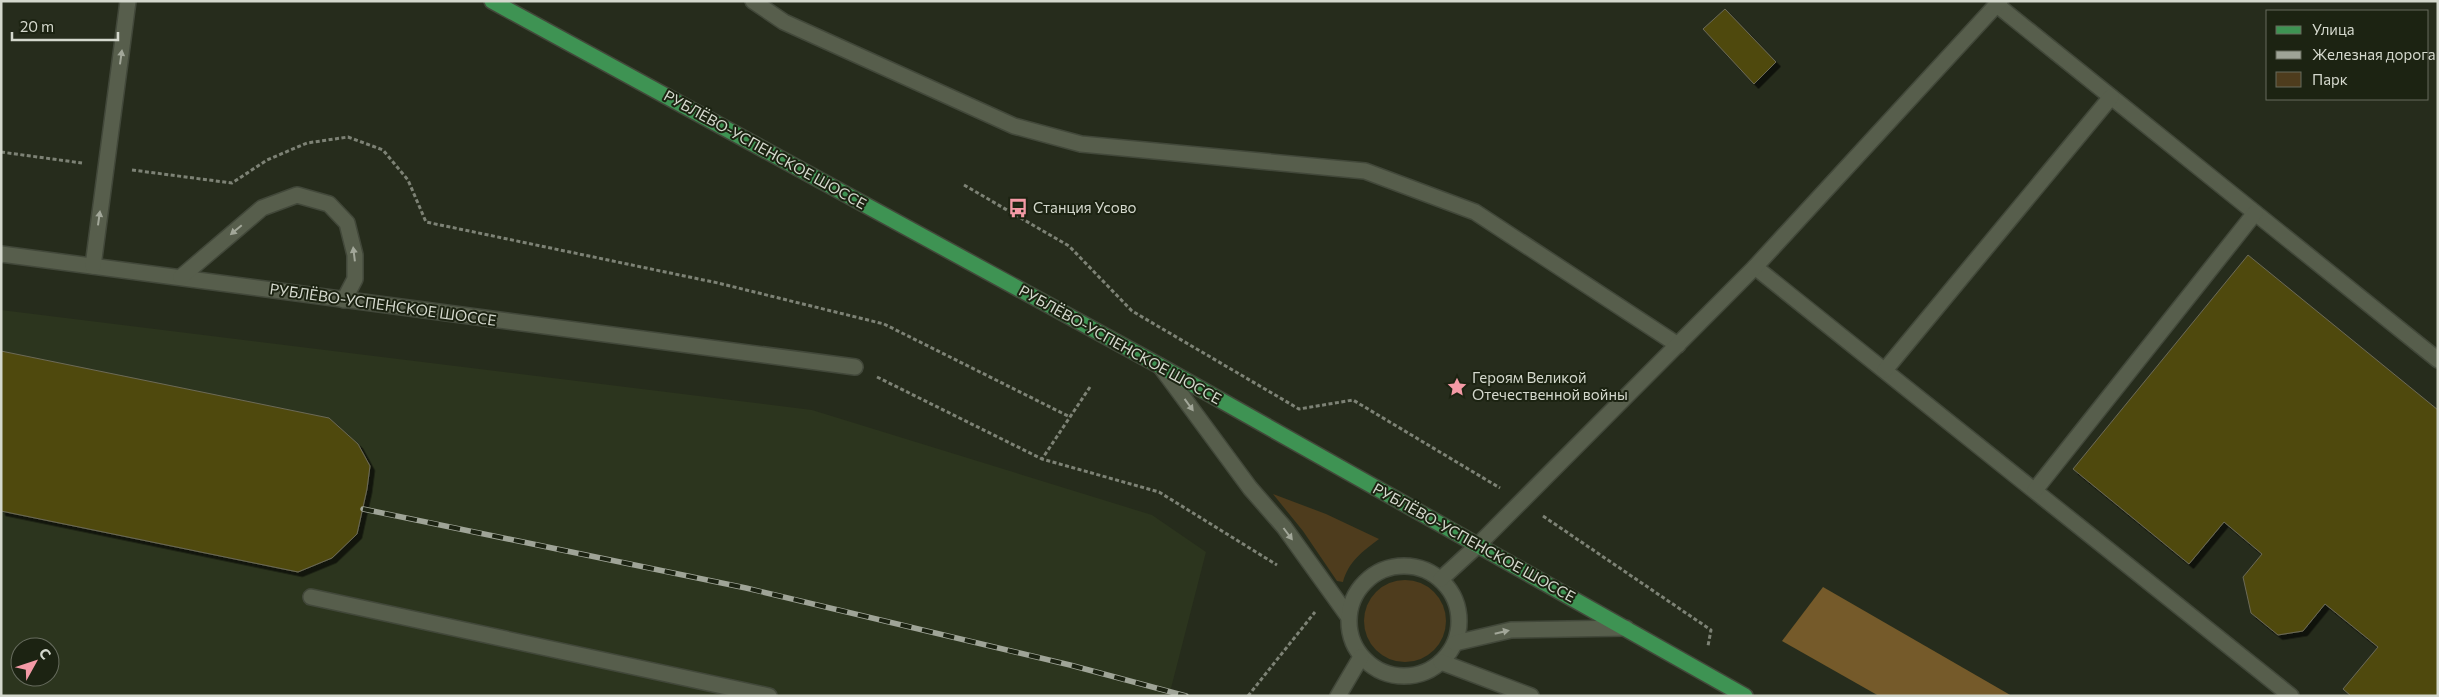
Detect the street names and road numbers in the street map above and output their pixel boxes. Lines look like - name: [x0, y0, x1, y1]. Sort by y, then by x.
- street label: РУБЛЁВО-УСПЕНСКОЕ ШОССЕ: [661, 86, 870, 212]
- street label: РУБЛЁВО-УСПЕНСКОЕ ШОССЕ: [269, 279, 498, 329]
- street label: РУБЛЁВО-УСПЕНСКОЕ ШОССЕ: [1016, 281, 1225, 407]
- street label: РУБЛЁВО-УСПЕНСКОЕ ШОССЕ: [1370, 479, 1579, 605]

